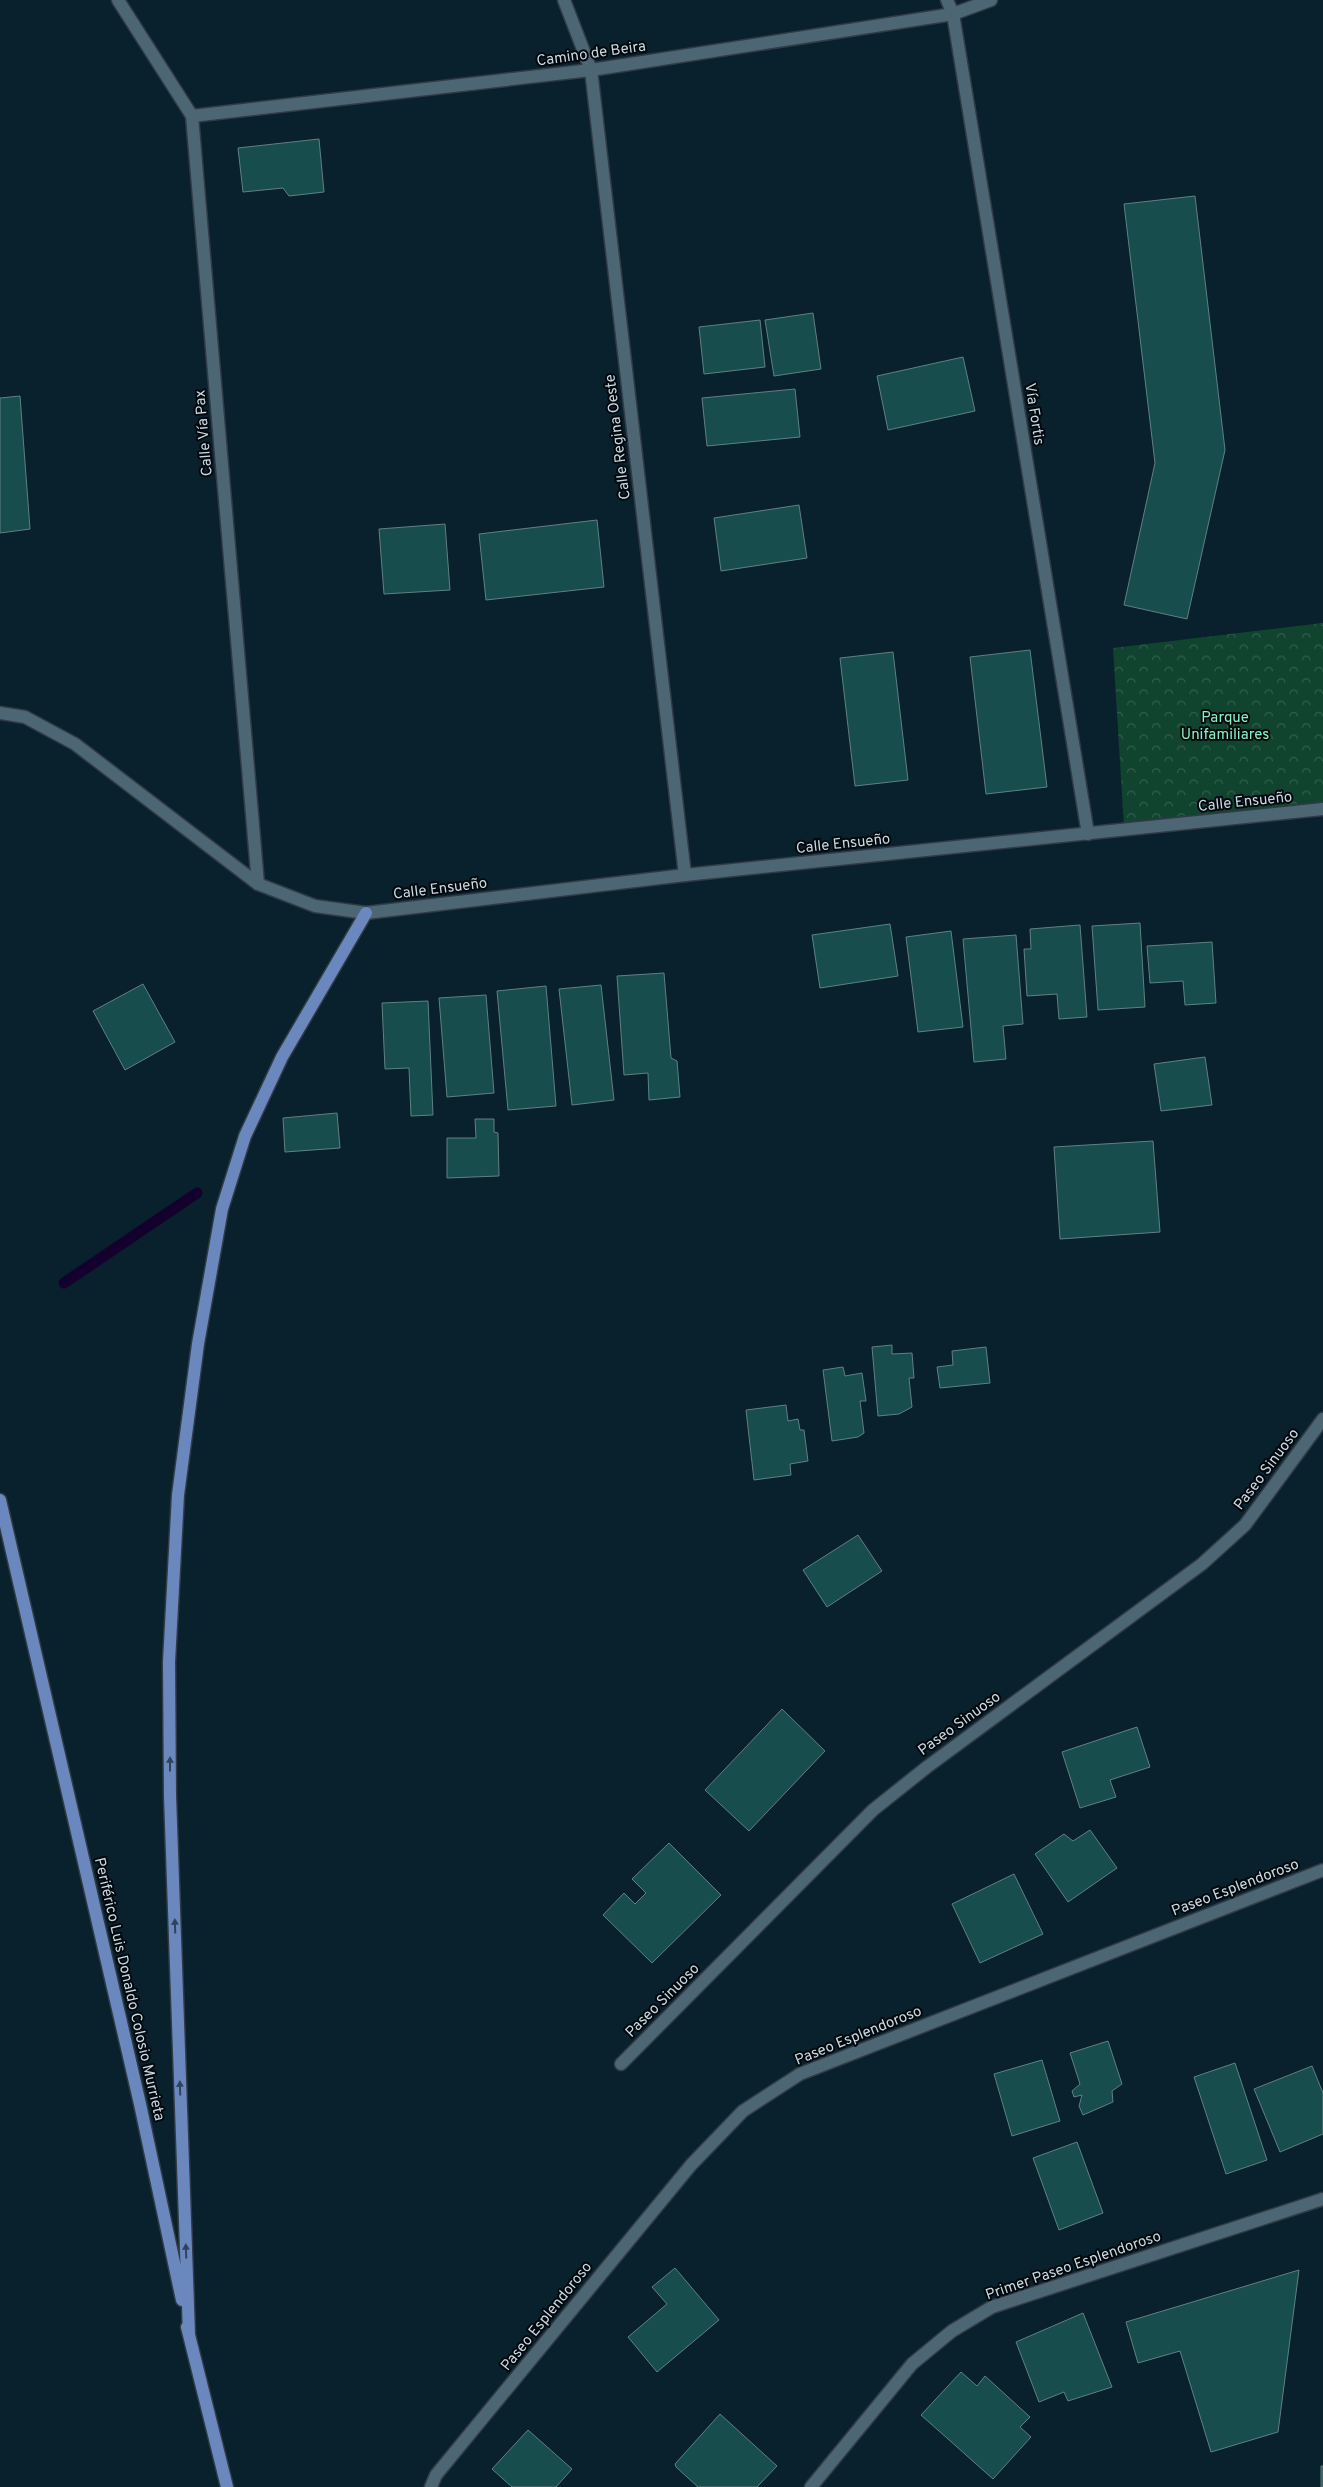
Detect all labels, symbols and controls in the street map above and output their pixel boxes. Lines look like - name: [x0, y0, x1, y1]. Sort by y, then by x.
- street label: Camino de Beira: [535, 37, 647, 72]
- street label: Calle Regina Oeste: [601, 373, 636, 501]
- street label: Vía Fortis: [1019, 382, 1048, 447]
- street label: Calle Vía Pax: [191, 389, 218, 477]
- park label: Parque Unifamiliares: [1181, 709, 1269, 745]
- street label: Calle Ensueño: [1197, 788, 1293, 817]
- street label: Calle Ensueño: [795, 830, 891, 859]
- street label: Calle Ensueño: [392, 874, 488, 905]
- street label: Paseo Sinuoso: [1230, 1425, 1304, 1514]
- street label: Paseo Sinuoso: [915, 1688, 1005, 1760]
- one-way arrow: [166, 1755, 174, 1771]
- street label: Paseo Esplendoroso: [1169, 1855, 1302, 1921]
- street label: Periférico Luis Donaldo Colosio Murrieta: [89, 1856, 168, 2123]
- one-way arrow: [170, 1918, 178, 1934]
- street label: Paseo Sinuoso: [622, 1960, 704, 2042]
- street label: Paseo Esplendoroso: [792, 2002, 925, 2070]
- one-way arrow: [176, 2080, 184, 2096]
- street label: Primer Paseo Esplendoroso: [983, 2227, 1164, 2305]
- one-way arrow: [182, 2242, 190, 2258]
- street label: Paseo Esplendoroso: [497, 2259, 597, 2375]

